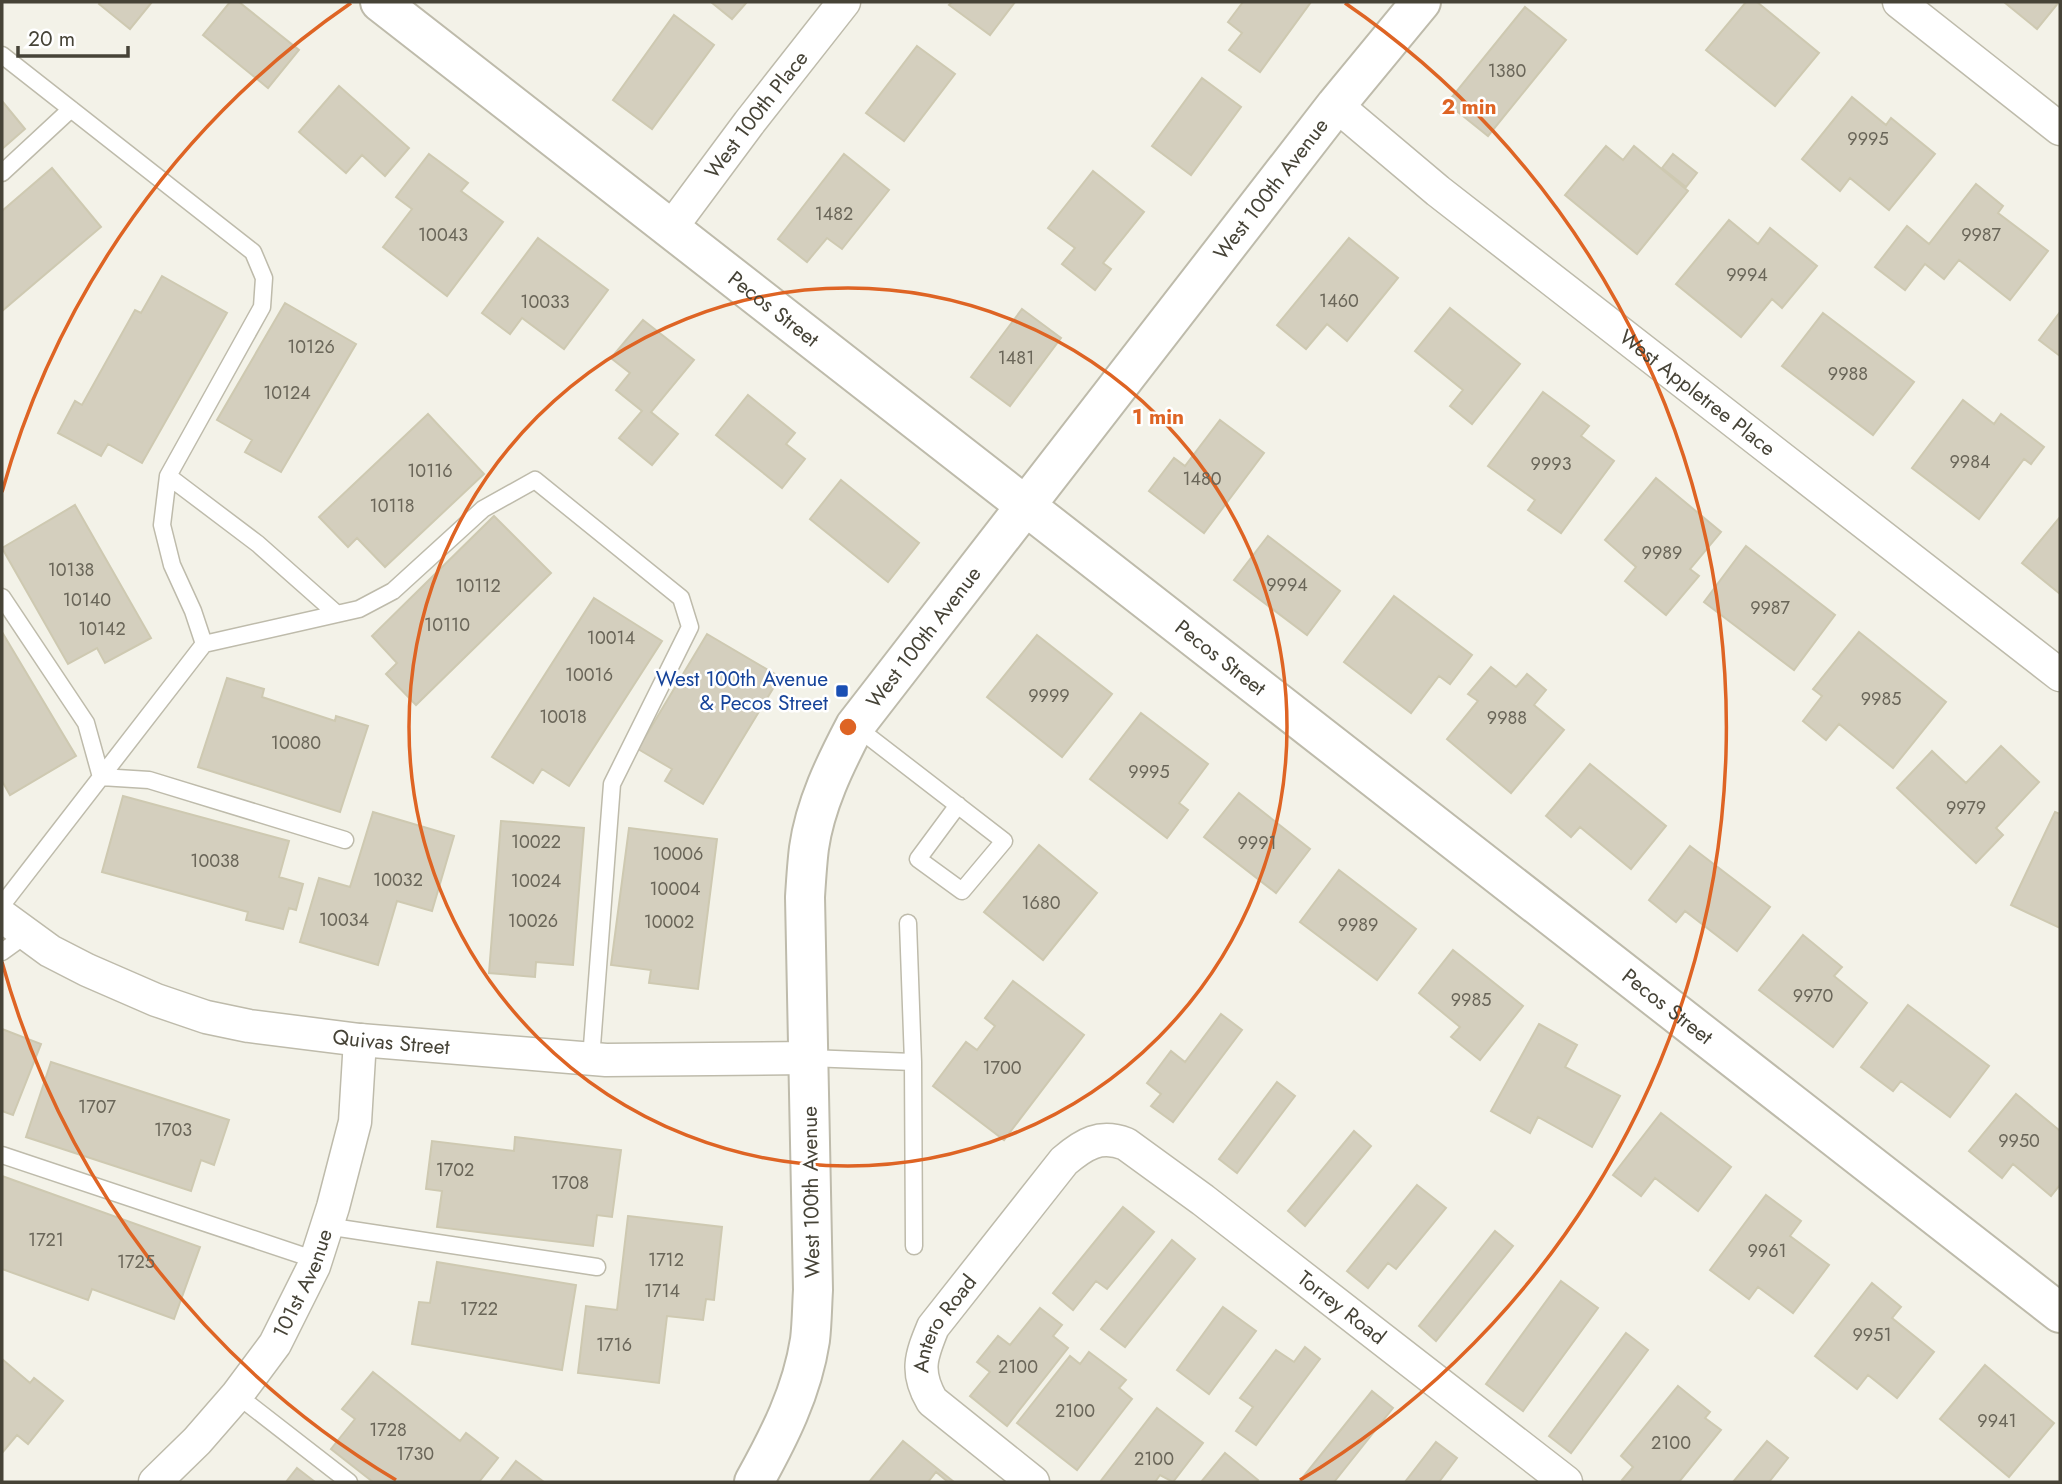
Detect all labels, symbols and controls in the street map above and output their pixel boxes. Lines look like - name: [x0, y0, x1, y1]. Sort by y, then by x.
- scale bar: [18, 14, 128, 58]
- text: 20 m: [28, 24, 75, 54]
- street label: West 100th Place: [698, 44, 815, 185]
- house number: 1380: [1488, 58, 1526, 84]
- text: 2 min: [1441, 92, 1497, 122]
- street label: West 100th Avenue: [1206, 112, 1336, 266]
- house number: 9995: [1847, 126, 1889, 152]
- house number: 1482: [815, 201, 853, 227]
- house number: 10043: [418, 222, 468, 248]
- house number: 9987: [1961, 222, 2001, 248]
- house number: 9994: [1726, 262, 1768, 288]
- street label: Pecos Street: [722, 264, 825, 354]
- house number: 1460: [1319, 288, 1359, 314]
- house number: 10033: [520, 289, 570, 315]
- street label: West Appletree Place: [1613, 322, 1782, 463]
- house number: 10126: [287, 334, 335, 360]
- house number: 1481: [998, 345, 1034, 371]
- house number: 9988: [1828, 361, 1868, 387]
- house number: 10124: [263, 380, 311, 406]
- text: 1 min: [1132, 402, 1184, 432]
- house number: 9984: [1949, 449, 1991, 475]
- house number: 9993: [1531, 451, 1572, 477]
- house number: 10116: [407, 458, 453, 484]
- house number: 1480: [1182, 466, 1222, 492]
- house number: 10118: [370, 493, 414, 519]
- house number: 9989: [1642, 540, 1682, 566]
- house number: 10138: [48, 557, 94, 583]
- street label: West 100th Avenue: [859, 560, 988, 715]
- house number: 9994: [1266, 572, 1308, 598]
- house number: 10112: [455, 573, 501, 599]
- house number: 10140: [63, 587, 111, 613]
- house number: 9987: [1750, 595, 1790, 621]
- house number: 10110: [424, 612, 470, 638]
- street label: Pecos Street: [1169, 613, 1272, 703]
- house number: 10142: [78, 616, 126, 642]
- house number: 10014: [587, 625, 635, 651]
- house number: 10016: [565, 662, 613, 688]
- place label: West 100th Avenue & Pecos Street: [656, 664, 828, 718]
- marker: West 100th Avenue & Pecos Street: [834, 683, 850, 699]
- house number: 9999: [1028, 683, 1070, 709]
- house number: 9985: [1861, 686, 1901, 712]
- house number: 10018: [539, 704, 587, 730]
- house number: 9988: [1487, 705, 1527, 731]
- centre of rings: [836, 715, 860, 739]
- house number: 10080: [271, 730, 321, 756]
- house number: 9995: [1128, 759, 1170, 785]
- house number: 9979: [1946, 795, 1986, 821]
- house number: 10022: [511, 829, 561, 855]
- house number: 9991: [1237, 830, 1277, 856]
- house number: 10006: [653, 841, 703, 867]
- house number: 10038: [190, 848, 240, 874]
- house number: 10032: [373, 867, 423, 893]
- house number: 10024: [511, 868, 561, 894]
- house number: 10004: [650, 876, 701, 902]
- house number: 1680: [1021, 890, 1061, 916]
- house number: 10034: [319, 907, 369, 933]
- house number: 10026: [508, 908, 558, 934]
- house number: 10002: [644, 909, 694, 935]
- house number: 9989: [1338, 912, 1378, 938]
- street label: Pecos Street: [1616, 962, 1719, 1052]
- house number: 9970: [1793, 983, 1833, 1009]
- house number: 9985: [1451, 987, 1491, 1013]
- street label: Quivas Street: [331, 1022, 451, 1062]
- house number: 1700: [982, 1055, 1022, 1081]
- house number: 1707: [78, 1094, 116, 1120]
- street label: West 100th Avenue: [794, 1105, 828, 1278]
- house number: 1703: [154, 1117, 192, 1143]
- house number: 9950: [1998, 1128, 2040, 1154]
- house number: 1702: [436, 1157, 474, 1183]
- house number: 1708: [551, 1170, 589, 1196]
- street label: 101st Avenue: [265, 1225, 340, 1343]
- house number: 1721: [28, 1227, 64, 1253]
- house number: 9961: [1747, 1238, 1787, 1264]
- house number: 1712: [648, 1247, 684, 1273]
- house number: 1725: [117, 1249, 155, 1275]
- street label: Torrey Road: [1291, 1264, 1392, 1352]
- street label: Antero Road: [906, 1268, 984, 1373]
- house number: 1714: [644, 1278, 680, 1304]
- house number: 1722: [460, 1296, 498, 1322]
- house number: 9951: [1853, 1322, 1892, 1348]
- house number: 1716: [596, 1332, 632, 1358]
- house number: 2100: [998, 1354, 1038, 1380]
- house number: 2100: [1055, 1398, 1095, 1424]
- house number: 9941: [1977, 1408, 2017, 1434]
- house number: 1728: [369, 1417, 407, 1443]
- house number: 2100: [1651, 1430, 1691, 1456]
- house number: 1730: [396, 1441, 434, 1467]
- house number: 2100: [1134, 1446, 1174, 1472]

